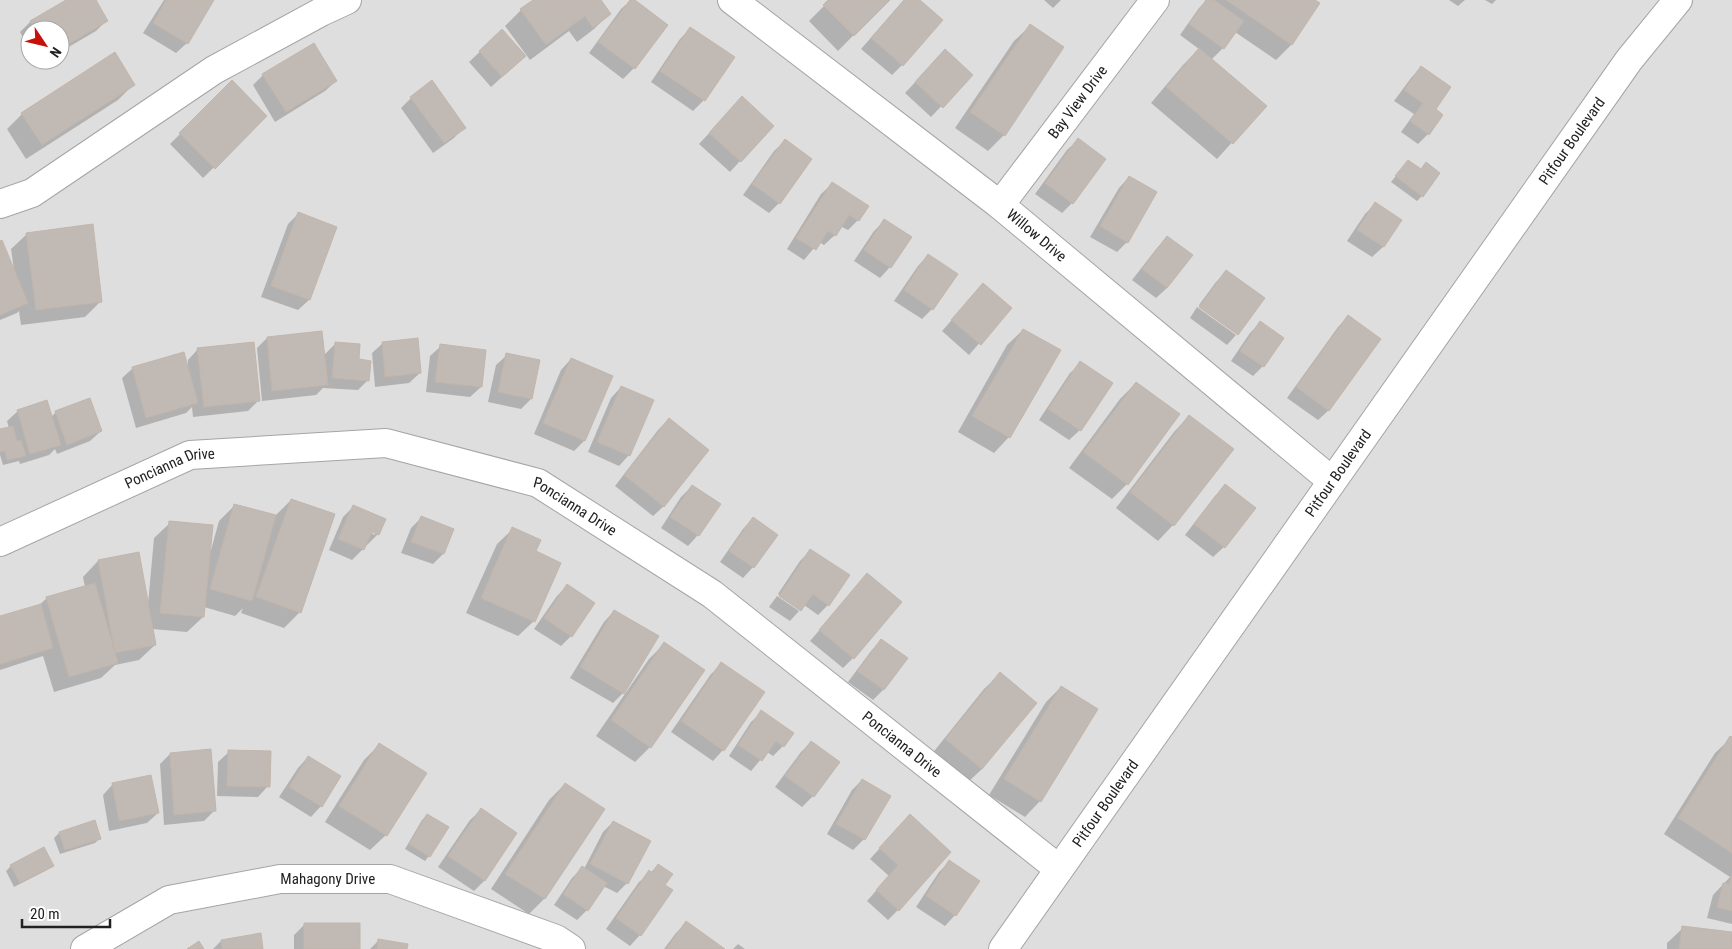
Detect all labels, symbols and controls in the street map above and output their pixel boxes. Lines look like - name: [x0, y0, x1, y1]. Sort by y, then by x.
- north arrow: [20, 20, 70, 70]
- text: N: [47, 44, 65, 61]
- street label: Bay View Drive: [1044, 62, 1111, 142]
- street label: Pitfour Boulevard: [1535, 94, 1609, 188]
- street label: Willow Drive: [1003, 205, 1070, 266]
- street label: Pitfour Boulevard: [1301, 426, 1375, 520]
- street label: Poncianna Drive: [122, 444, 215, 493]
- street label: Poncianna Drive: [531, 473, 620, 540]
- street label: Poncianna Drive: [859, 708, 945, 781]
- street label: Pitfour Boulevard: [1069, 756, 1142, 851]
- street label: Mahagony Drive: [280, 870, 375, 888]
- scale bar: [22, 896, 110, 928]
- text: 20 m: [30, 905, 60, 923]

